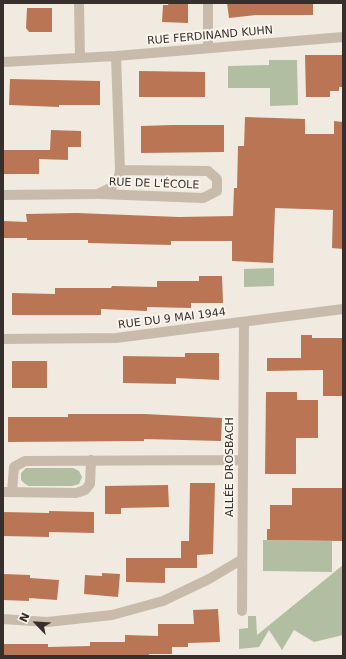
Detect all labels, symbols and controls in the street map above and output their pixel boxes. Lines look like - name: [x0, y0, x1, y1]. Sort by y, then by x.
- street label: RUE FERDINAND KUHN: [147, 24, 273, 48]
- street label: RUE DE L'ÉCOLE: [109, 176, 199, 192]
- street label: RUE DU 9 MAI 1944: [117, 306, 227, 332]
- street label: ALLÉE DROSBACH: [223, 417, 237, 517]
- north arrow: [16, 603, 56, 643]
- text: N: [17, 611, 33, 625]

